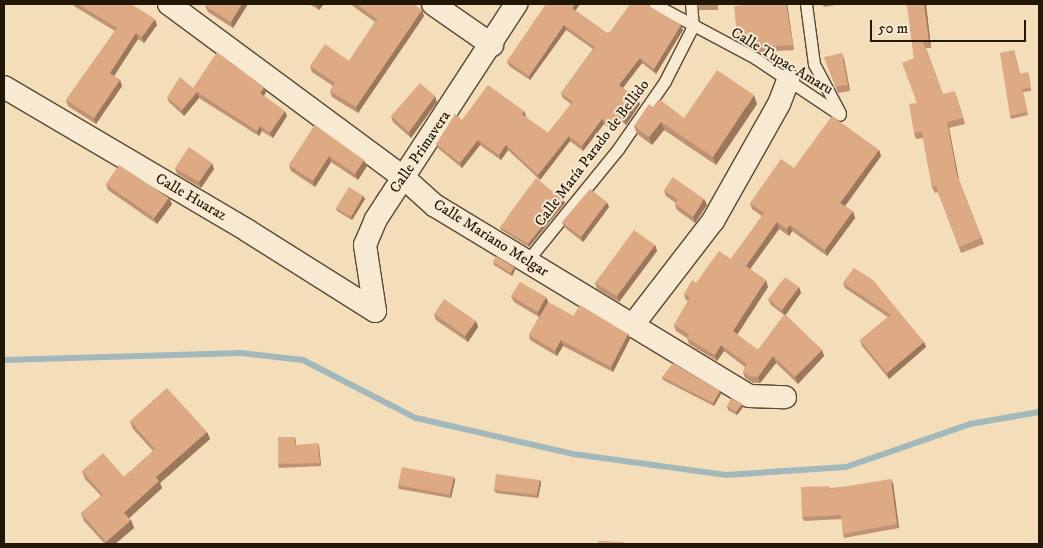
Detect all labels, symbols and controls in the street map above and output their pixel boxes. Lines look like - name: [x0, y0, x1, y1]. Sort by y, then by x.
- scale bar: [873, 10, 1029, 42]
- text: 50 m: [878, 19, 908, 38]
- street label: Calle Tupac Amaru: [728, 23, 836, 99]
- street label: Calle María Parado de Bellido: [531, 76, 653, 230]
- street label: Calle Primavera: [386, 108, 454, 196]
- street label: Calle Huaraz: [152, 169, 230, 225]
- street label: Calle Mariano Melgar: [430, 195, 552, 281]

